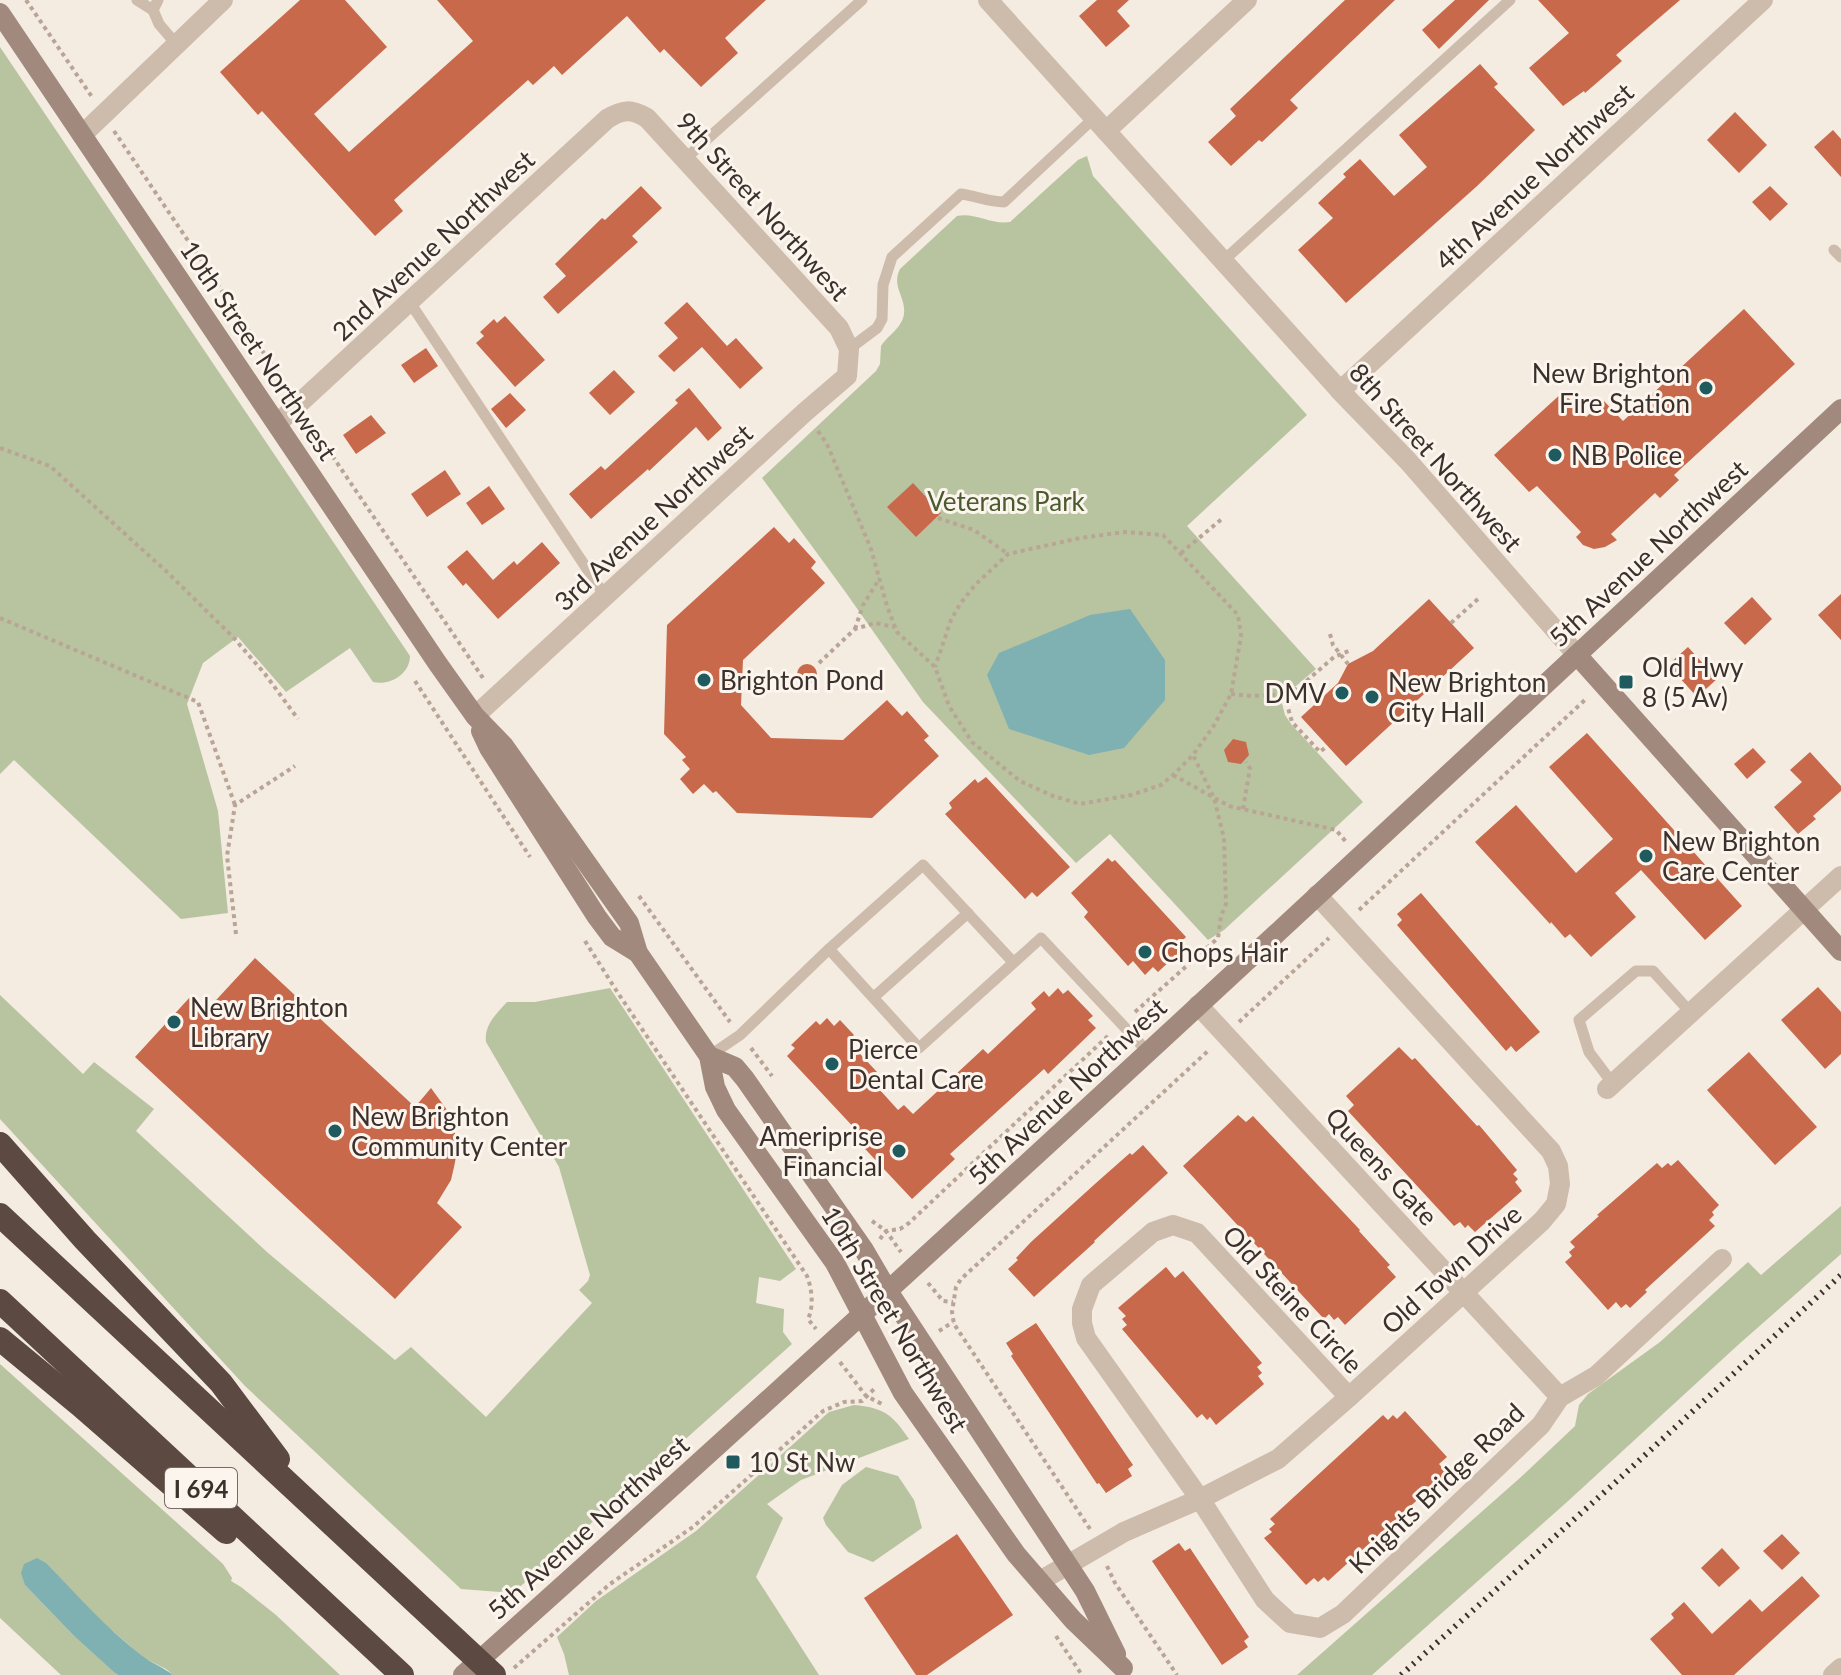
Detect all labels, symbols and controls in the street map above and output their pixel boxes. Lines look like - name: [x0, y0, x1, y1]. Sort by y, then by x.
- street label: 4th Avenue Northwest: [1428, 75, 1640, 276]
- street label: 9th Street Northwest: [670, 105, 857, 307]
- street label: 2nd Avenue Northwest: [325, 143, 541, 347]
- street label: 10th Street Northwest: [174, 234, 345, 466]
- street label: 8th Street Northwest: [1343, 356, 1530, 558]
- place label: New Brighton Fire Station: [1532, 357, 1690, 419]
- marker: New Brighton Fire Station: [1697, 379, 1715, 397]
- street label: 3rd Avenue Northwest: [547, 416, 759, 617]
- place label: NB Police: [1571, 439, 1682, 471]
- marker: NB Police: [1546, 446, 1564, 464]
- street label: 5th Avenue Northwest: [1542, 452, 1754, 653]
- park label: Veterans Park: [927, 485, 1086, 517]
- place label: Old Hwy 8 (5 Av): [1642, 651, 1744, 713]
- place label: Brighton Pond: [720, 664, 884, 696]
- place label: New Brighton City Hall: [1388, 666, 1546, 728]
- marker: Brighton Pond: [695, 671, 713, 689]
- marker: Old Hwy 8 (5 Av): [1617, 673, 1635, 691]
- place label: DMV: [1264, 677, 1326, 709]
- marker: DMV: [1333, 684, 1351, 702]
- marker: New Brighton City Hall: [1363, 688, 1381, 706]
- place label: New Brighton Care Center: [1662, 825, 1820, 887]
- marker: New Brighton Care Center: [1637, 847, 1655, 865]
- place label: Chops Hair: [1161, 936, 1289, 968]
- marker: Chops Hair: [1136, 943, 1154, 961]
- street label: 5th Avenue Northwest: [961, 990, 1173, 1191]
- place label: New Brighton Library: [190, 991, 348, 1053]
- marker: New Brighton Library: [165, 1013, 183, 1031]
- place label: Pierce Dental Care: [848, 1033, 984, 1095]
- marker: Pierce Dental Care: [823, 1055, 841, 1073]
- place label: New Brighton Community Center: [351, 1100, 568, 1162]
- street label: Queens Gate: [1319, 1100, 1445, 1232]
- place label: Ameriprise Financial: [759, 1120, 883, 1182]
- marker: New Brighton Community Center: [326, 1122, 344, 1140]
- marker: Ameriprise Financial: [890, 1142, 908, 1160]
- street label: Old Town Drive: [1374, 1198, 1528, 1340]
- street label: 10th Street Northwest: [815, 1200, 975, 1438]
- street label: Old Steine Circle: [1216, 1218, 1370, 1380]
- street label: Knights Bridge Road: [1342, 1396, 1530, 1580]
- street label: 5th Avenue Northwest: [481, 1428, 696, 1626]
- place label: 10 St Nw: [749, 1446, 855, 1478]
- marker: 10 St Nw: [724, 1453, 742, 1471]
- road number: I 694: [165, 1468, 237, 1508]

